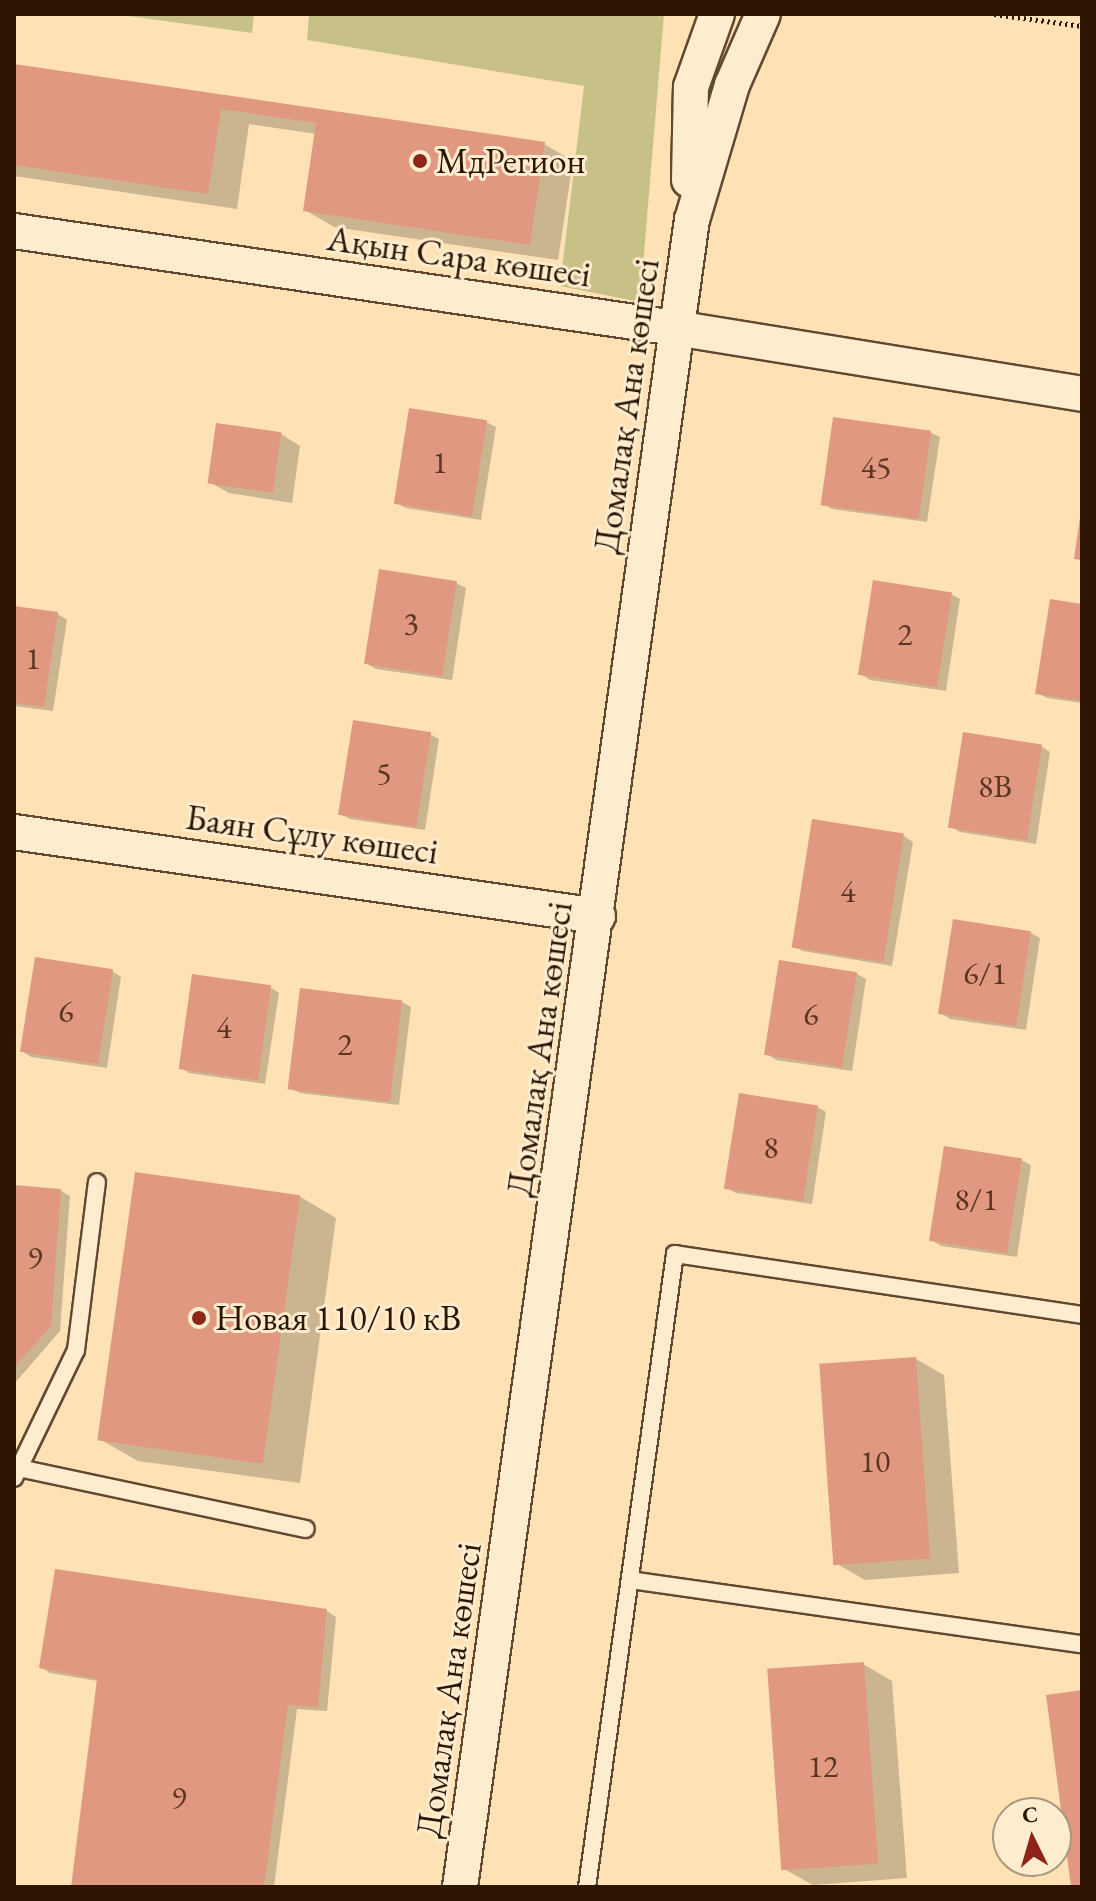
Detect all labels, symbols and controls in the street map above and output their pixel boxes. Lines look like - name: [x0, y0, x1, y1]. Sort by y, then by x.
- place label: МдРегион: [436, 139, 585, 183]
- marker: МдРегион: [411, 152, 429, 170]
- street label: Ақын Сара көшесі: [324, 216, 594, 296]
- street label: Домалақ Ана көшесі: [584, 256, 668, 556]
- house number: 1: [432, 443, 448, 481]
- house number: 45: [861, 448, 891, 486]
- house number: 3: [403, 604, 419, 642]
- house number: 2: [897, 615, 913, 653]
- house number: 1: [25, 639, 41, 677]
- house number: 5: [376, 754, 392, 792]
- house number: 8В: [978, 767, 1012, 805]
- street label: Баян Сұлу көшесі: [183, 795, 441, 873]
- house number: 4: [840, 872, 856, 910]
- street label: Домалақ Ана көшесі: [497, 899, 581, 1199]
- house number: 6/1: [963, 954, 1007, 992]
- house number: 6: [58, 992, 74, 1030]
- house number: 6: [803, 995, 819, 1033]
- house number: 4: [216, 1008, 232, 1046]
- house number: 2: [337, 1025, 353, 1063]
- house number: 8: [763, 1128, 779, 1166]
- house number: 8/1: [954, 1180, 998, 1218]
- house number: 9: [27, 1238, 43, 1276]
- place label: Новая 110/10 кВ: [215, 1296, 461, 1340]
- marker: Новая 110/10 кВ: [190, 1309, 208, 1327]
- house number: 10: [860, 1442, 890, 1480]
- street label: Домалақ Ана көшесі: [406, 1540, 490, 1840]
- house number: 12: [808, 1747, 838, 1785]
- house number: 9: [171, 1778, 187, 1816]
- north arrow: [992, 1797, 1072, 1877]
- text: С: [1021, 1799, 1039, 1830]

